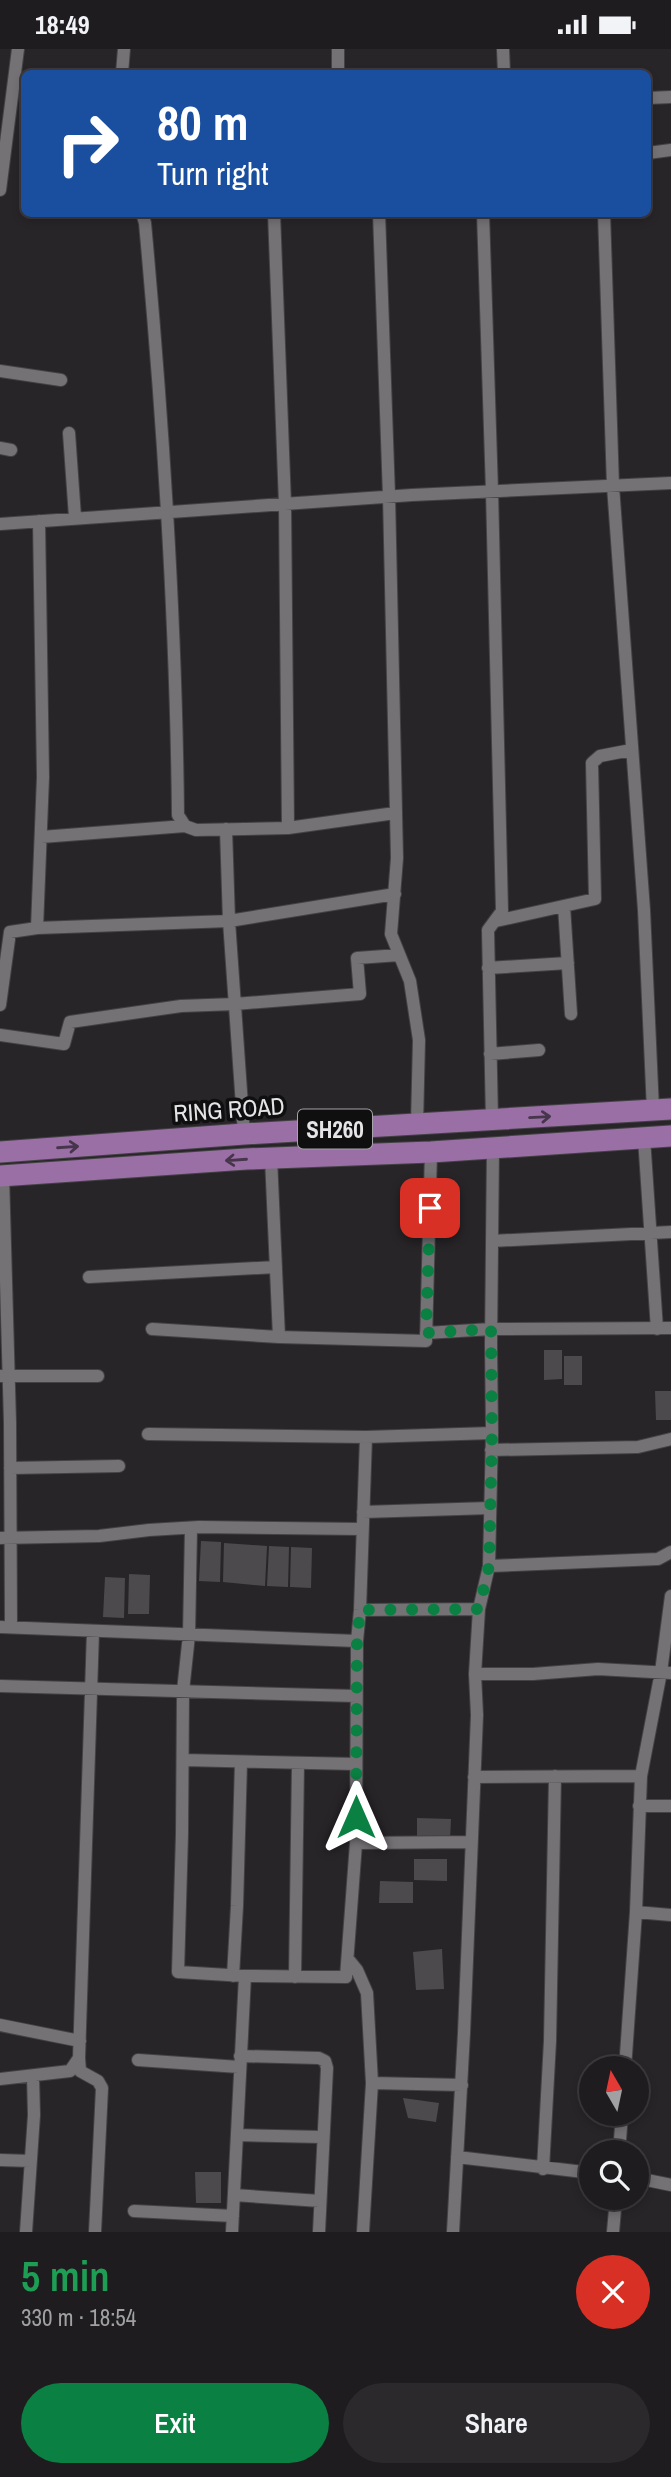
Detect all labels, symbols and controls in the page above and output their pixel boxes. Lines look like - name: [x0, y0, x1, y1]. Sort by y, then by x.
- text: 18:49: [35, 7, 90, 42]
- text: 80 m: [157, 89, 249, 155]
- icon: right: [42, 98, 133, 189]
- text: Turn right: [157, 152, 269, 195]
- street label: RING ROAD: [172, 1089, 286, 1129]
- road number: SH260: [298, 1109, 372, 1149]
- one-way arrow: [528, 1110, 550, 1123]
- one-way arrow: [56, 1140, 79, 1153]
- one-way arrow: [225, 1154, 248, 1167]
- pin: [400, 1178, 460, 1238]
- icon: arrive: [411, 1189, 449, 1227]
- position arrow: [319, 1780, 393, 1854]
- north arrow: [579, 2056, 649, 2126]
- map controls: [579, 2056, 649, 2210]
- button: search: [579, 2140, 649, 2210]
- text: 5 min: [21, 2248, 110, 2304]
- button: close: [576, 2255, 650, 2329]
- text: 330 m · 18:54: [21, 2302, 136, 2333]
- button: Exit: [21, 2383, 329, 2463]
- button: Share: [343, 2383, 650, 2463]

